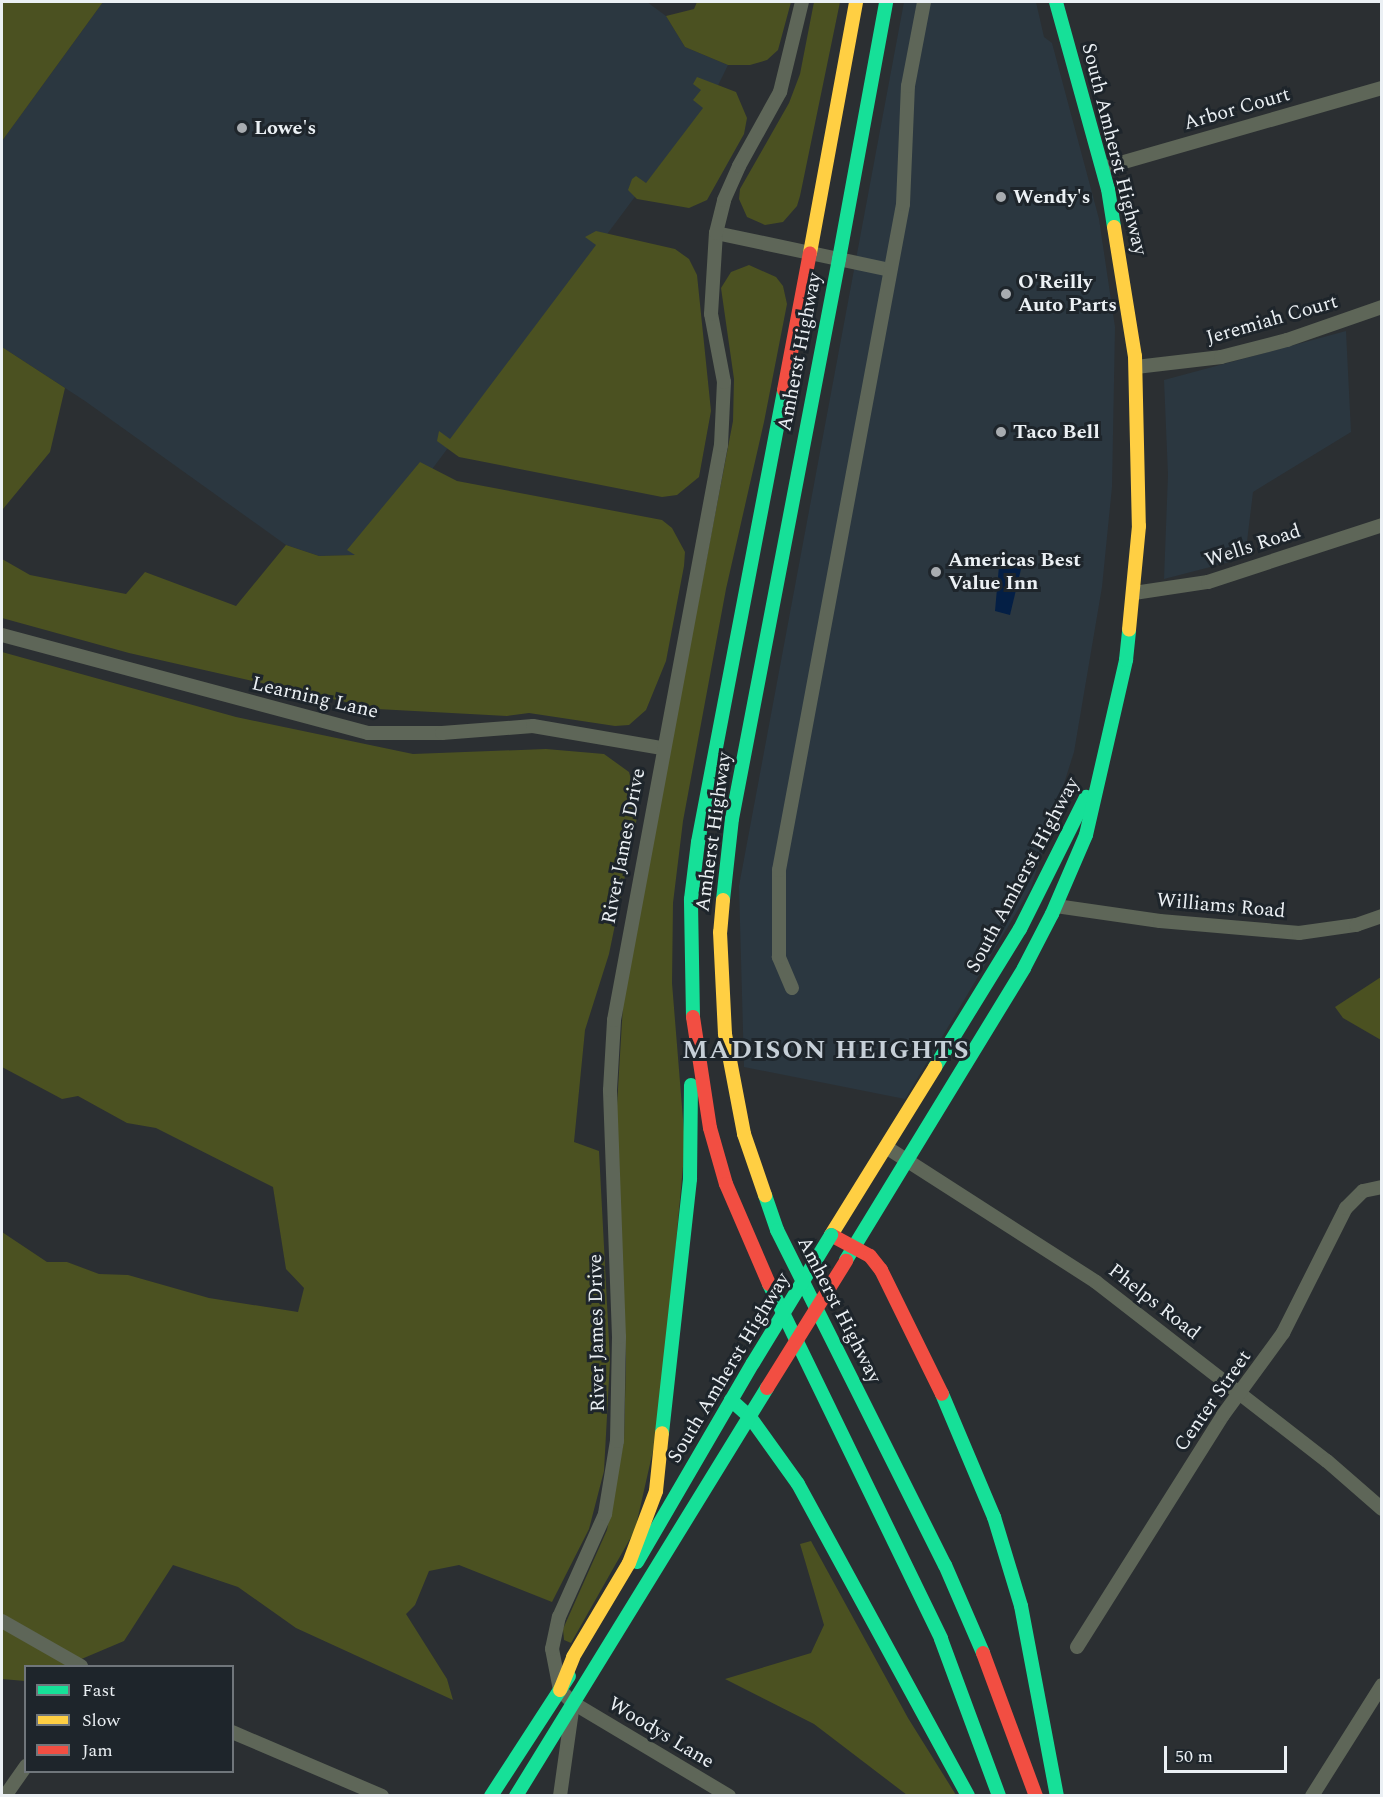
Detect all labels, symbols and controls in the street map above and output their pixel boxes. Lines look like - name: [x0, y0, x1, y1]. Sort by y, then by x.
- street label: South Amherst Highway: [1076, 40, 1152, 258]
- street label: Arbor Court: [1181, 82, 1293, 136]
- place label: Lowe's: [254, 116, 316, 140]
- marker: Lowe's: [235, 121, 249, 135]
- place label: Wendy's: [1013, 185, 1090, 209]
- marker: Wendy's: [994, 190, 1008, 204]
- place label: O'Reilly Auto Parts: [1018, 270, 1117, 317]
- street label: Amherst Highway: [773, 271, 827, 433]
- marker: O'Reilly Auto Parts: [999, 287, 1013, 301]
- street label: Jeremiah Court: [1203, 290, 1341, 350]
- place label: Taco Bell: [1013, 420, 1100, 444]
- marker: Taco Bell: [994, 425, 1008, 439]
- street label: Wells Road: [1202, 519, 1304, 573]
- place label: Americas Best Value Inn: [948, 548, 1081, 595]
- marker: Americas Best Value Inn: [929, 565, 943, 579]
- street label: Learning Lane: [249, 672, 381, 724]
- street label: Amherst Highway: [691, 751, 737, 913]
- street label: River James Drive: [597, 766, 651, 926]
- street label: South Amherst Highway: [961, 773, 1085, 977]
- street label: Williams Road: [1156, 888, 1286, 924]
- district label: MADISON HEIGHTS: [682, 1035, 970, 1067]
- street label: Amherst Highway: [792, 1233, 886, 1387]
- street label: River James Drive: [584, 1254, 610, 1412]
- street label: Phelps Road: [1103, 1259, 1205, 1345]
- street label: South Amherst Highway: [663, 1269, 795, 1467]
- street label: Center Street: [1169, 1346, 1257, 1456]
- legend: [24, 1665, 234, 1773]
- text: Fast: [82, 1677, 115, 1704]
- street label: Woodys Lane: [604, 1692, 718, 1774]
- text: Slow: [82, 1707, 120, 1734]
- scale bar: [1167, 1734, 1290, 1772]
- text: Jam: [82, 1737, 113, 1764]
- text: 50 m: [1175, 1743, 1213, 1770]

